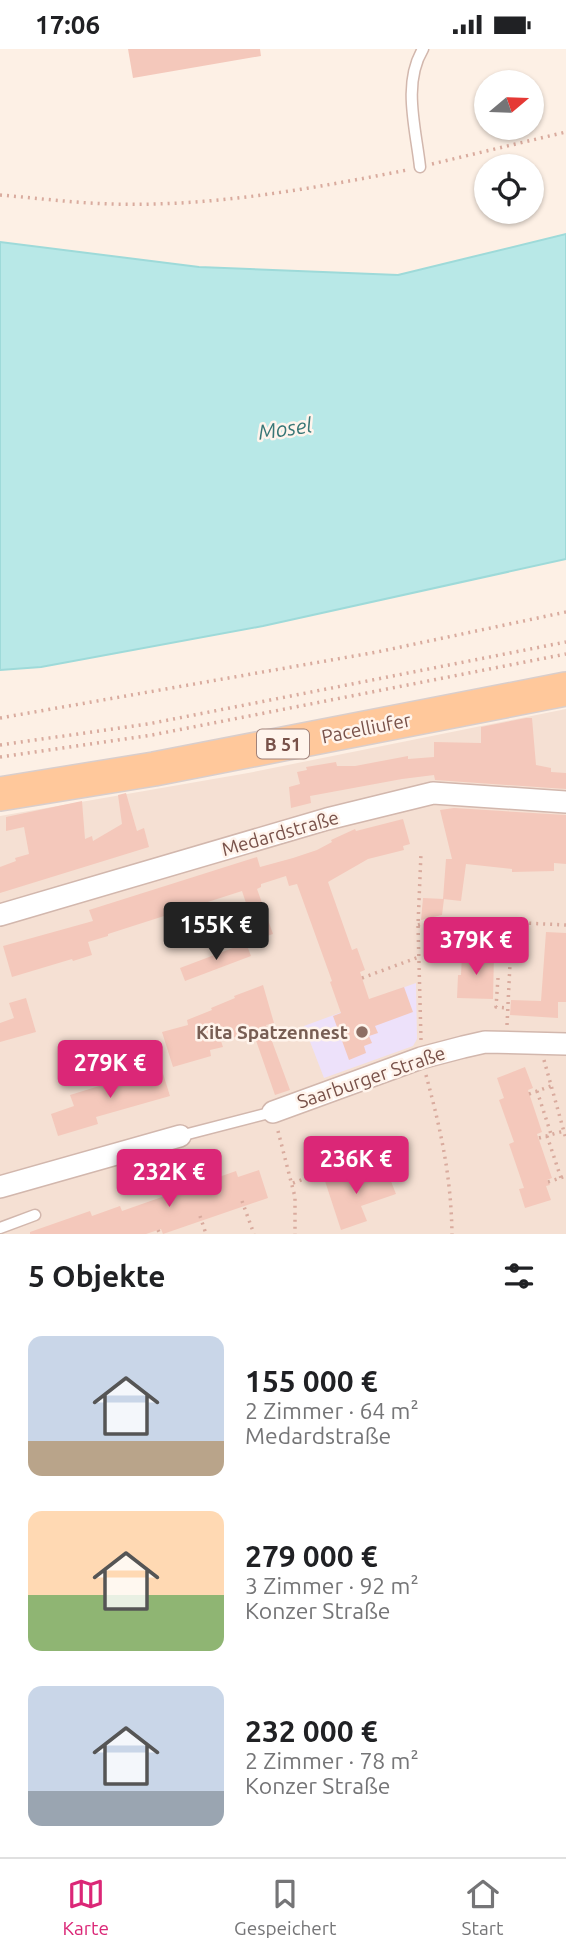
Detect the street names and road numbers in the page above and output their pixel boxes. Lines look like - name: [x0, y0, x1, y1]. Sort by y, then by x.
- street label: Pacelliufer: [319, 709, 413, 747]
- road number: B 51: [257, 729, 309, 759]
- street label: Medardstraße: [219, 806, 341, 860]
- street label: Saarburger Straße: [294, 1041, 448, 1113]

